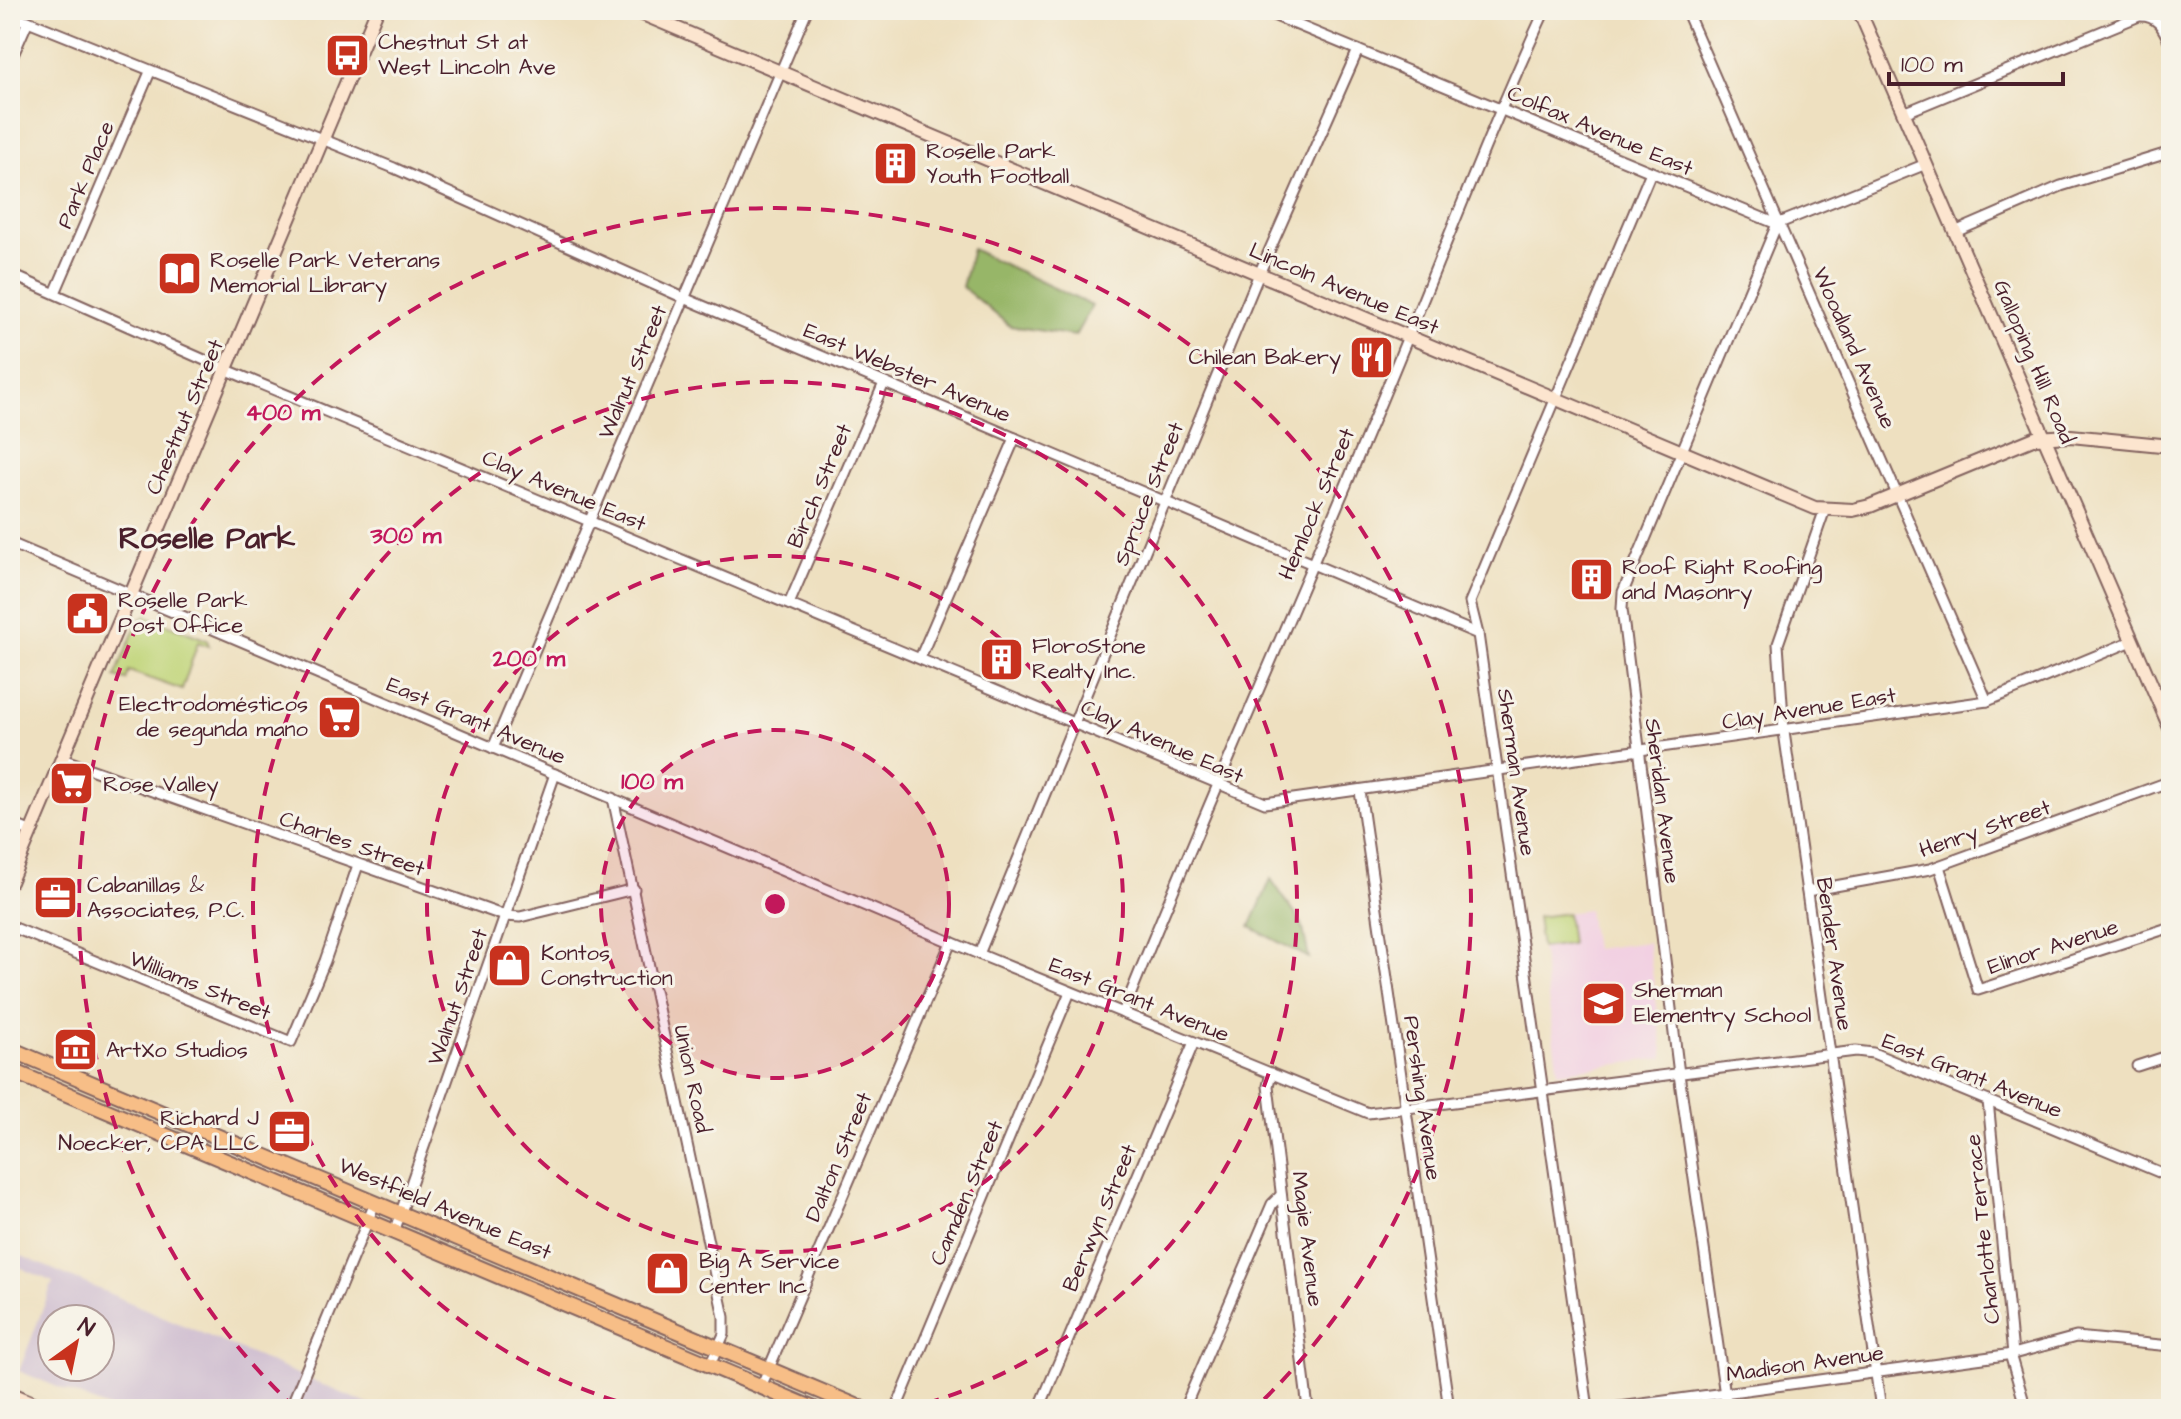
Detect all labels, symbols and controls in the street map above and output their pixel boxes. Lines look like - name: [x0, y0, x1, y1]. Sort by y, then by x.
- place label: Chestnut St at West Lincoln Ave: [378, 27, 556, 83]
- bus stop icon: Chestnut St at West Lincoln Ave: [323, 31, 371, 79]
- scale bar: [1889, 36, 2063, 86]
- text: 100 m: [1901, 48, 1963, 82]
- street label: Colfax Avenue East: [1502, 78, 1698, 184]
- street label: Park Place: [49, 116, 123, 234]
- place label: Roselle Park Youth Football: [926, 136, 1069, 192]
- building icon: Roselle Park Youth Football: [871, 140, 919, 188]
- street label: Lincoln Avenue East: [1244, 235, 1444, 343]
- place label: Roselle Park Veterans Memorial Library: [210, 245, 440, 302]
- library icon: Roselle Park Veterans Memorial Library: [155, 249, 203, 297]
- street label: Woodland Avenue: [1804, 262, 1904, 434]
- street label: Galloping Hill Road: [1985, 275, 2083, 449]
- street label: Walnut Street: [591, 300, 675, 444]
- street label: East Webster Avenue: [799, 315, 1015, 431]
- restaurant icon: Chilean Bakery: [1348, 333, 1396, 381]
- street label: Chestnut Street: [138, 334, 232, 499]
- place label: Chilean Bakery: [1188, 342, 1341, 374]
- text: 400 m: [246, 396, 321, 430]
- street label: Spruce Street: [1106, 418, 1192, 570]
- street label: Birch Street: [780, 419, 860, 553]
- street label: Hemlock Street: [1271, 423, 1363, 585]
- street label: Clay Avenue East: [477, 442, 651, 541]
- district label: Roselle Park: [119, 518, 296, 560]
- text: 300 m: [370, 519, 442, 553]
- place label: Roof Right Roofing and Masonry: [1622, 552, 1822, 609]
- building icon: Roof Right Roofing and Masonry: [1567, 556, 1615, 604]
- place label: Roselle Park Post Office: [118, 585, 248, 641]
- public building icon: Roselle Park Post Office: [63, 589, 111, 637]
- place label: FloroStone Realty Inc.: [1032, 631, 1146, 688]
- building icon: FloroStone Realty Inc.: [977, 635, 1025, 683]
- text: 200 m: [492, 642, 565, 676]
- street label: East Grant Avenue: [382, 669, 570, 773]
- street label: Clay Avenue East: [1720, 680, 1898, 739]
- street label: Sherman Avenue: [1489, 686, 1543, 858]
- place label: Electrodomésticos de segunda mano: [119, 689, 309, 746]
- street label: Clay Avenue East: [1075, 692, 1249, 793]
- supermarket icon: Electrodomésticos de segunda mano: [315, 693, 363, 741]
- street label: Sheridan Avenue: [1636, 717, 1688, 885]
- supermarket icon: Rose Valley: [48, 760, 96, 808]
- text: 100 m: [621, 765, 683, 799]
- place label: Rose Valley: [103, 769, 219, 801]
- street label: Henry Street: [1915, 792, 2055, 867]
- street label: Charles Street: [275, 803, 429, 885]
- place label: Cabanillas & Associates, P.C.: [87, 870, 244, 926]
- office icon: Cabanillas & Associates, P.C.: [32, 874, 80, 922]
- street label: Bender Avenue: [1808, 876, 1860, 1033]
- centre of rings: [761, 890, 789, 918]
- street label: Elinor Avenue: [1984, 911, 2122, 983]
- street label: Walnut Street: [420, 924, 496, 1070]
- place label: Kontos Construction: [541, 938, 673, 994]
- shop icon: Kontos Construction: [486, 942, 534, 990]
- street label: Williams Street: [125, 943, 276, 1029]
- street label: East Grant Avenue: [1044, 950, 1234, 1050]
- place label: Sherman Elementry School: [1634, 975, 1811, 1032]
- school or university icon: Sherman Elementry School: [1579, 979, 1627, 1027]
- street label: Pershing Avenue: [1394, 1014, 1449, 1183]
- street label: Union Road: [665, 1022, 719, 1136]
- museum icon: ArtXo Studios: [51, 1026, 99, 1074]
- street label: East Grant Avenue: [1877, 1026, 2067, 1126]
- place label: ArtXo Studios: [106, 1035, 248, 1066]
- street label: Dalton Street: [798, 1087, 880, 1227]
- place label: Richard J Noecker, CPA LLC: [58, 1103, 259, 1159]
- office icon: Richard J Noecker, CPA LLC: [266, 1107, 314, 1155]
- street label: Camden Street: [922, 1116, 1012, 1270]
- street label: Charlotte Terrace: [1958, 1132, 2008, 1326]
- street label: Berwyn Street: [1055, 1139, 1146, 1297]
- street label: Westfield Avenue East: [334, 1150, 556, 1268]
- street label: Magie Avenue: [1282, 1169, 1331, 1309]
- place label: Big A Service Center Inc: [699, 1246, 840, 1302]
- shop icon: Big A Service Center Inc: [644, 1250, 692, 1298]
- north arrow: [36, 1303, 116, 1383]
- text: N: [72, 1311, 100, 1344]
- street label: Madison Avenue: [1724, 1338, 1886, 1390]

